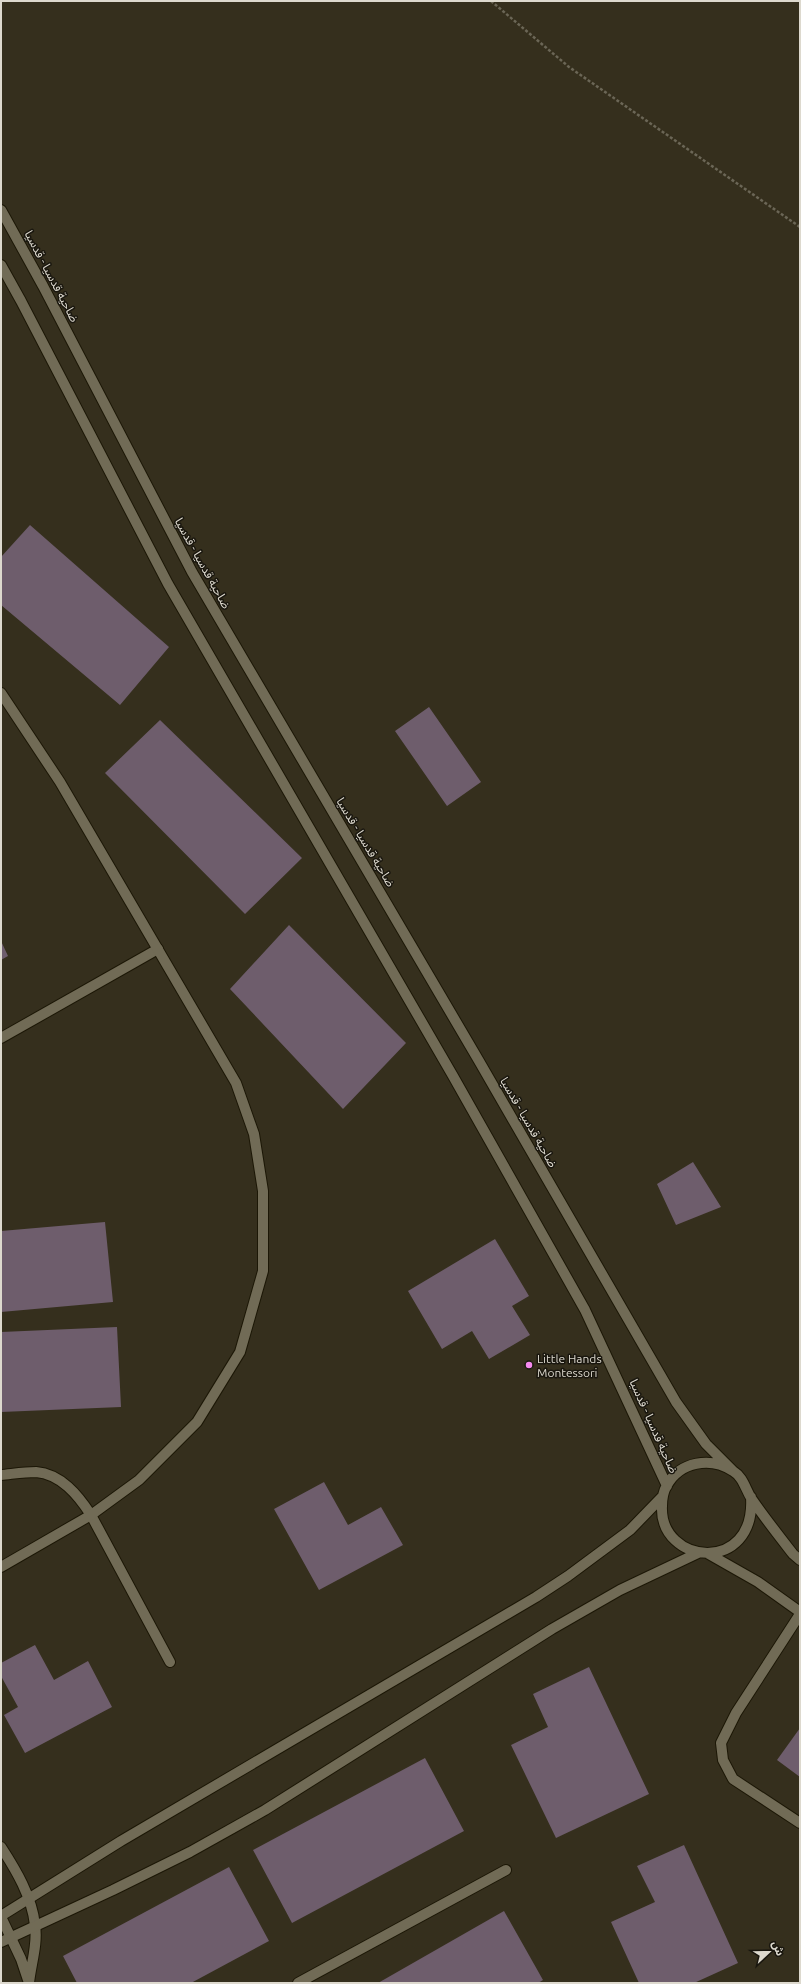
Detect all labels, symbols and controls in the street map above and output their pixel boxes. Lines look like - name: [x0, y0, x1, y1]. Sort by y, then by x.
- street label: ضاحية قدسيا - قدسيا: [21, 228, 82, 325]
- street label: ضاحية قدسيا - قدسيا: [172, 515, 233, 611]
- street label: ضاحية قدسيا - قدسيا: [333, 795, 398, 890]
- street label: ضاحية قدسيا - قدسيا: [497, 1075, 560, 1170]
- place label: Little Hands Montessori: [537, 1352, 602, 1379]
- marker: Little Hands Montessori: [524, 1360, 534, 1370]
- street label: ضاحية قدسيا - قدسيا: [626, 1377, 681, 1476]
- north arrow: [749, 1932, 789, 1972]
- text: ش: [769, 1939, 787, 1958]

